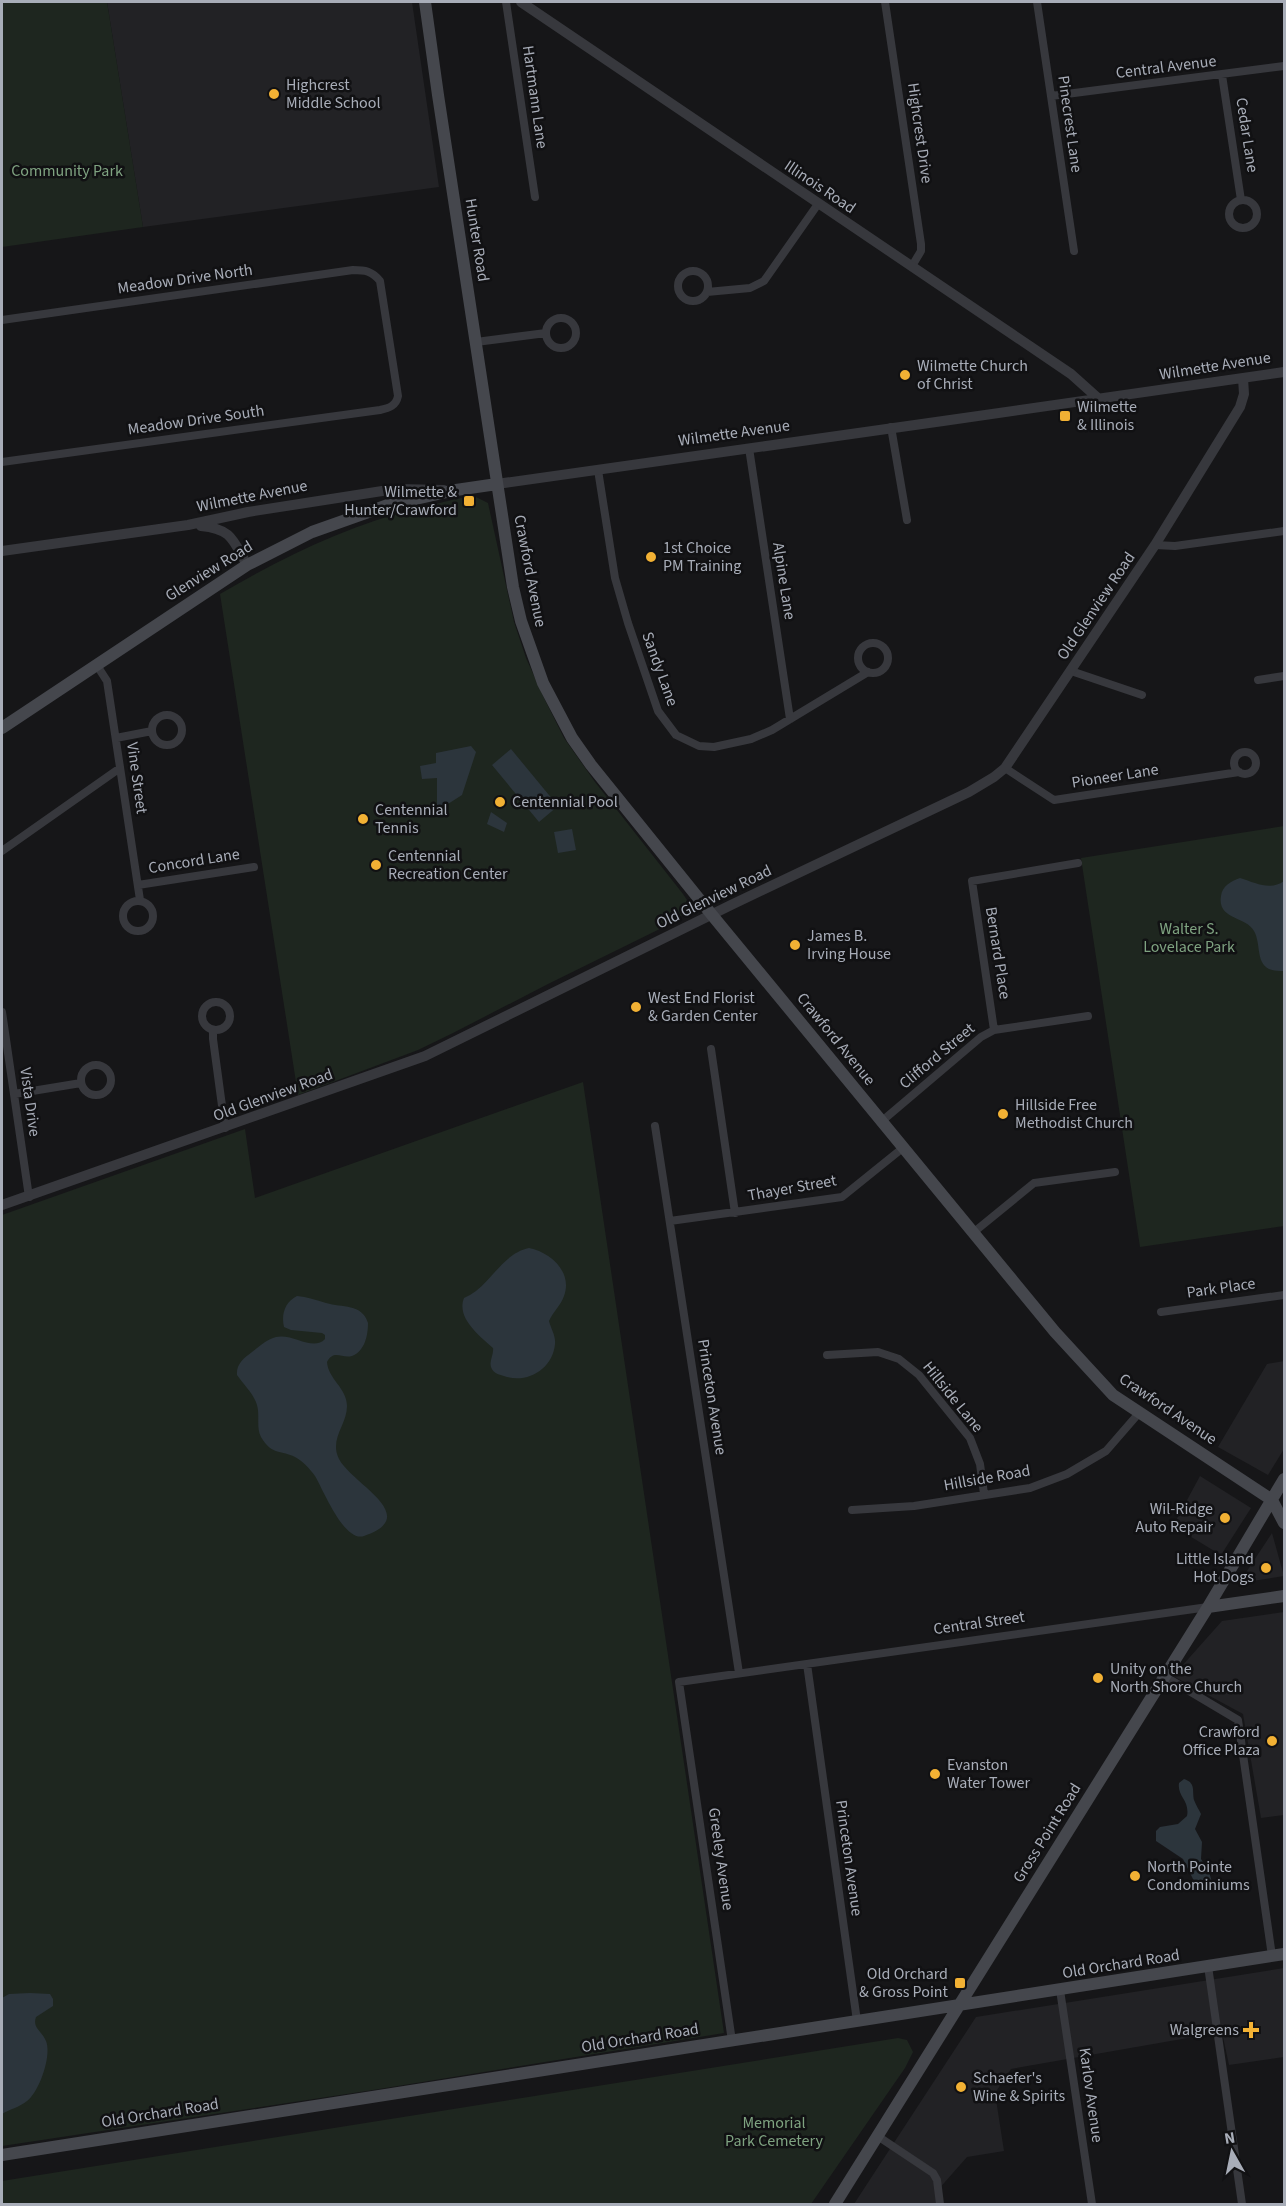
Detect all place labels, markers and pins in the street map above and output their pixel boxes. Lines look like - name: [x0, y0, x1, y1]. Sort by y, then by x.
- place label: Highcrest Middle School: [286, 74, 381, 114]
- marker: Highcrest Middle School: [267, 87, 281, 101]
- place label: Wilmette Church of Christ: [917, 355, 1028, 395]
- marker: Wilmette Church of Christ: [898, 368, 912, 382]
- place label: Wilmette & Illinois: [1077, 396, 1137, 436]
- marker: Wilmette & Illinois: [1058, 409, 1072, 423]
- place label: Wilmette & Hunter/Crawford: [344, 481, 457, 521]
- marker: Wilmette & Hunter/Crawford: [462, 494, 476, 508]
- place label: 1st Choice PM Training: [663, 537, 741, 577]
- marker: 1st Choice PM Training: [644, 550, 658, 564]
- place label: Centennial Pool: [512, 791, 618, 813]
- marker: Centennial Pool: [493, 795, 507, 809]
- place label: Centennial Tennis: [375, 799, 448, 839]
- marker: Centennial Tennis: [356, 812, 370, 826]
- place label: Centennial Recreation Center: [388, 845, 508, 885]
- marker: Centennial Recreation Center: [369, 858, 383, 872]
- place label: James B. Irving House: [807, 925, 891, 965]
- marker: James B. Irving House: [788, 938, 802, 952]
- place label: West End Florist & Garden Center: [648, 987, 758, 1027]
- marker: West End Florist & Garden Center: [629, 1000, 643, 1014]
- place label: Hillside Free Methodist Church: [1015, 1094, 1133, 1134]
- marker: Hillside Free Methodist Church: [996, 1107, 1010, 1121]
- place label: Wil-Ridge Auto Repair: [1136, 1498, 1213, 1538]
- marker: Wil-Ridge Auto Repair: [1218, 1511, 1232, 1525]
- place label: Little Island Hot Dogs: [1176, 1548, 1254, 1588]
- marker: Little Island Hot Dogs: [1259, 1561, 1273, 1575]
- place label: Unity on the North Shore Church: [1110, 1658, 1242, 1698]
- marker: Unity on the North Shore Church: [1091, 1671, 1105, 1685]
- place label: Crawford Office Plaza: [1182, 1721, 1260, 1761]
- marker: Crawford Office Plaza: [1265, 1734, 1279, 1748]
- place label: Evanston Water Tower: [947, 1754, 1031, 1794]
- marker: Evanston Water Tower: [928, 1767, 942, 1781]
- place label: North Pointe Condominiums: [1147, 1856, 1250, 1896]
- marker: North Pointe Condominiums: [1128, 1869, 1142, 1883]
- place label: Old Orchard & Gross Point: [859, 1963, 949, 2003]
- marker: Old Orchard & Gross Point: [953, 1976, 967, 1990]
- place label: Walgreens: [1170, 2019, 1239, 2041]
- marker: Walgreens: [1244, 2023, 1258, 2037]
- place label: Schaefer's Wine & Spirits: [973, 2067, 1065, 2107]
- marker: Schaefer's Wine & Spirits: [954, 2080, 968, 2094]

